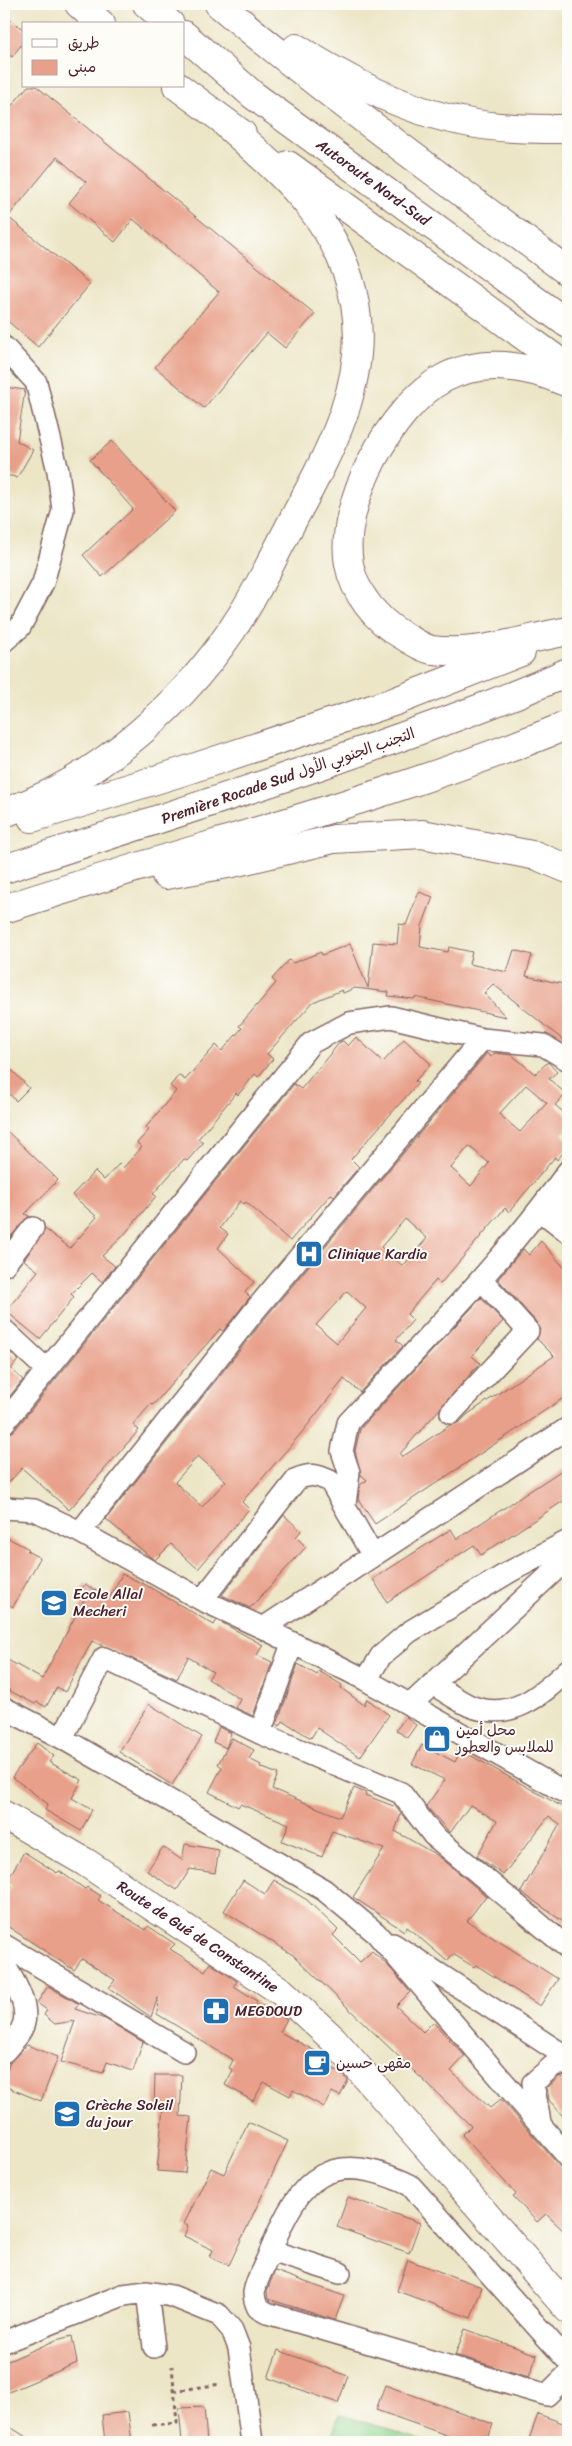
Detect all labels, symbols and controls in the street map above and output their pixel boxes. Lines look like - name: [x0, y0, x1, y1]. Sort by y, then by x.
- legend: [22, 22, 185, 88]
- text: طريق: [68, 30, 100, 56]
- text: مبنى: [68, 54, 96, 80]
- street label: Autoroute Nord-Sud: [310, 131, 437, 233]
- street label: Première Rocade Sud التجنب الجنوبي الأول: [158, 720, 418, 832]
- hospital icon: Clinique Kardia: [294, 1239, 324, 1269]
- place label: Clinique Kardia: [328, 1241, 428, 1267]
- place label: Ecole Allal Mecheri: [73, 1581, 143, 1624]
- school or university icon: Ecole Allal Mecheri: [39, 1588, 69, 1618]
- place label: محل أمين للملابس والعطور: [455, 1717, 554, 1760]
- shop icon: محل أمين للملابس والعطور: [422, 1724, 452, 1754]
- street label: Route de Gué de Constantine: [112, 1874, 284, 2000]
- pharmacy icon: MEGDOUD: [201, 1996, 231, 2026]
- place label: MEGDOUD: [235, 1998, 302, 2024]
- cafe icon: مقهى حسين: [302, 2048, 332, 2078]
- place label: مقهى حسين: [336, 2050, 411, 2076]
- place label: Crèche Soleil du jour: [86, 2092, 174, 2135]
- school or university icon: Crèche Soleil du jour: [52, 2099, 82, 2129]

